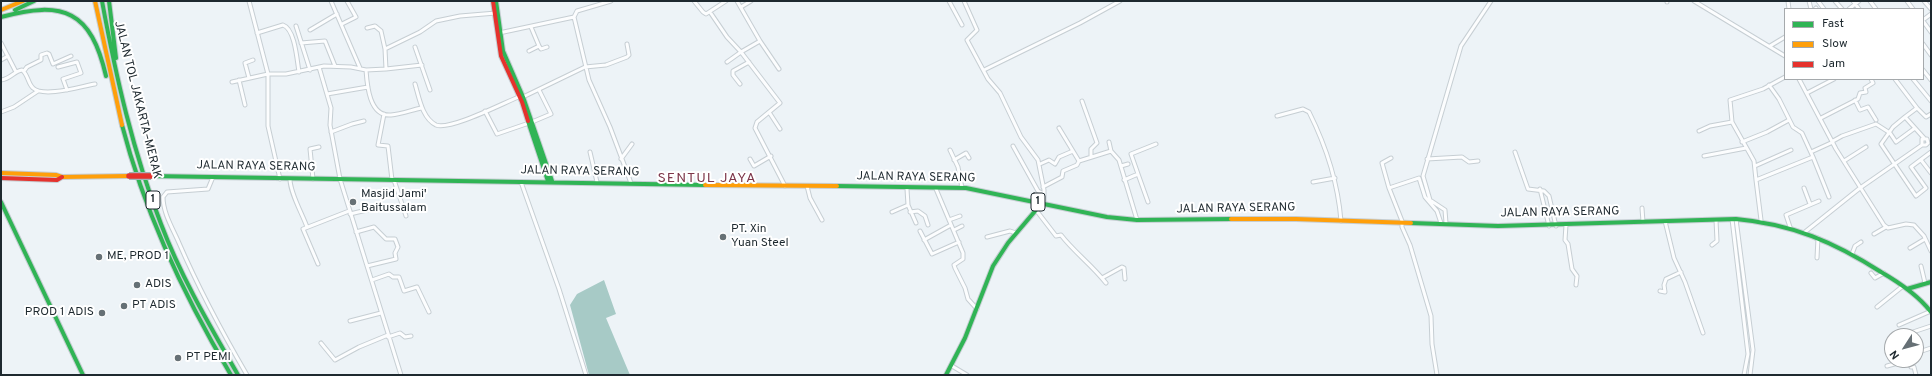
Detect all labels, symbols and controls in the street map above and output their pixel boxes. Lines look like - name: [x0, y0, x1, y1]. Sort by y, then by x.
- legend: [1784, 8, 1924, 80]
- text: Fast: [1822, 16, 1844, 32]
- street label: JALAN TOL JAKARTA–MERAK: [110, 20, 164, 180]
- text: Slow: [1822, 36, 1848, 52]
- text: Jam: [1822, 56, 1845, 72]
- street label: JALAN RAYA SERANG: [196, 159, 316, 175]
- street label: JALAN RAYA SERANG: [520, 164, 640, 180]
- street label: JALAN RAYA SERANG: [856, 170, 976, 186]
- district label: SENTUL JAYA: [657, 171, 757, 187]
- place label: Masjid Jami' Baitussalam: [361, 188, 427, 216]
- road number: 1: [146, 191, 160, 209]
- road number: 1: [1031, 193, 1045, 211]
- marker: Masjid Jami' Baitussalam: [348, 197, 358, 207]
- street label: JALAN RAYA SERANG: [1176, 201, 1296, 217]
- street label: JALAN RAYA SERANG: [1500, 205, 1620, 221]
- place label: PT. Xin Yuan Steel: [731, 223, 789, 251]
- marker: PT. Xin Yuan Steel: [718, 232, 728, 242]
- place label: ME, PROD 1: [107, 250, 169, 264]
- marker: ME, PROD 1: [94, 252, 104, 262]
- place label: ADIS: [145, 278, 172, 292]
- marker: ADIS: [132, 280, 142, 290]
- place label: PT ADIS: [132, 299, 176, 313]
- marker: PT ADIS: [119, 301, 129, 311]
- place label: PROD 1 ADIS: [25, 306, 94, 320]
- marker: PROD 1 ADIS: [97, 308, 107, 318]
- north arrow: [1884, 328, 1924, 368]
- text: N: [1887, 347, 1903, 362]
- place label: PT PEMI: [186, 351, 231, 365]
- marker: PT PEMI: [173, 353, 183, 363]

